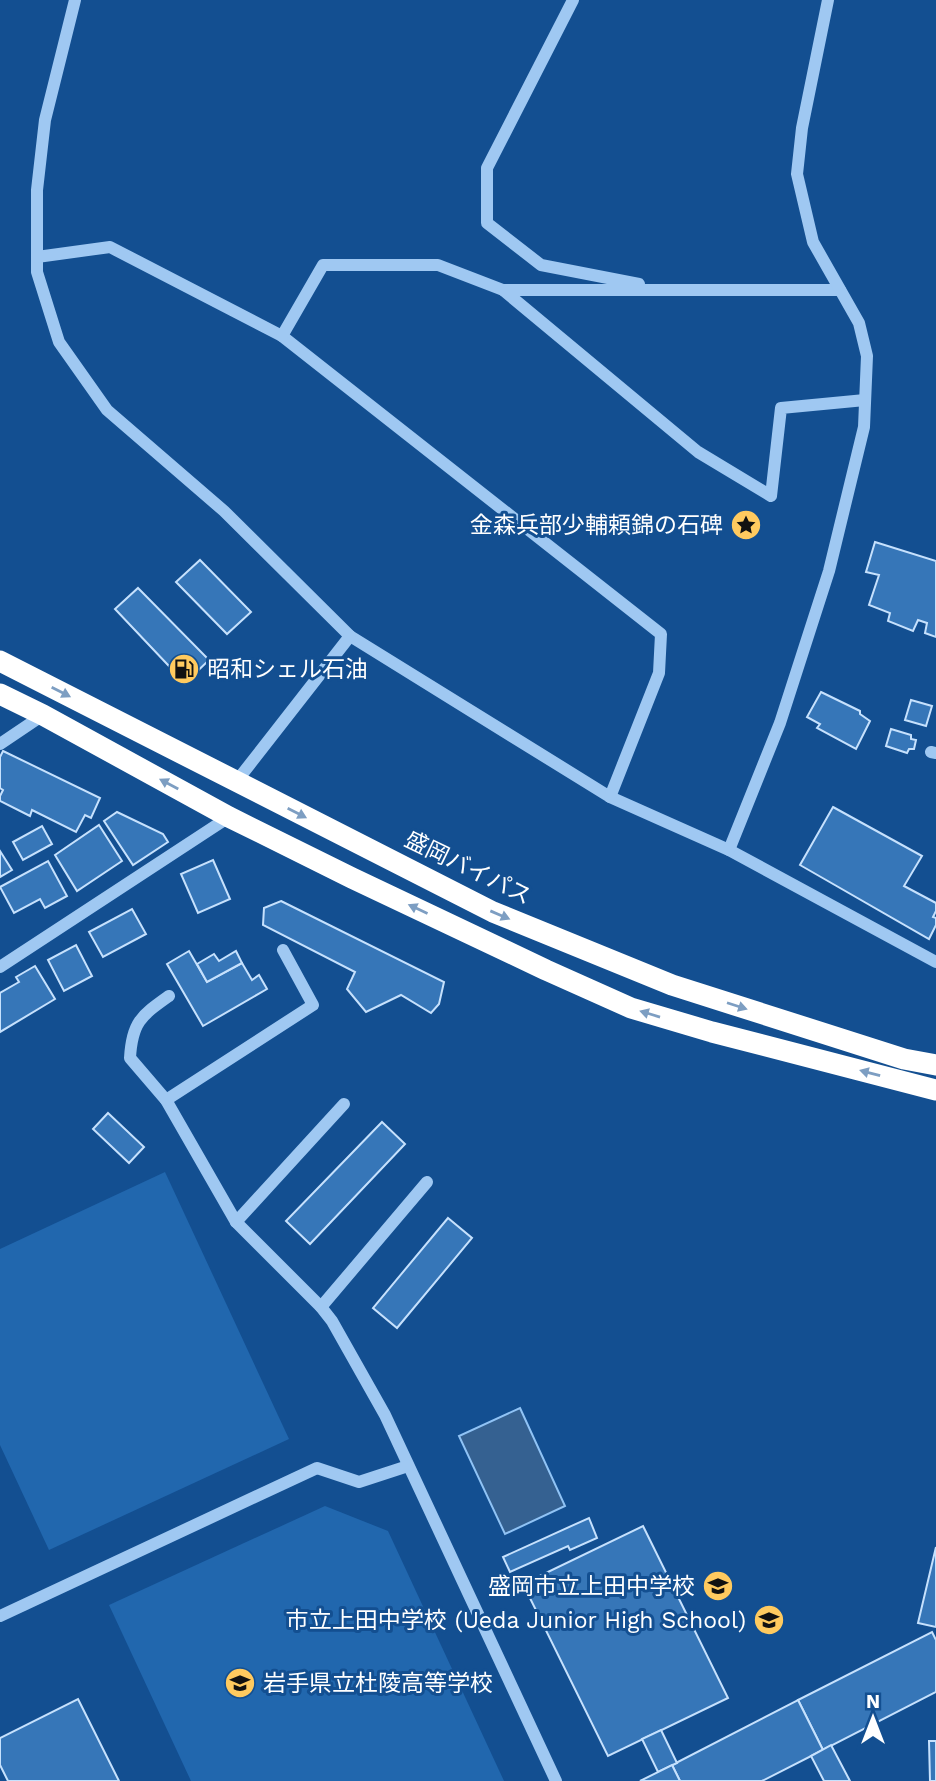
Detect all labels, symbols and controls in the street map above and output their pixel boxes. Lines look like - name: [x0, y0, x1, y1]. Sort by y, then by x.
- place icon: 金森兵部少輔頼錦の石碑: [729, 508, 763, 542]
- place label: 金森兵部少輔頼錦の石碑: [470, 512, 723, 539]
- fuel station icon: 昭和シェル石油: [167, 652, 201, 686]
- place label: 昭和シェル石油: [207, 656, 368, 683]
- one-way arrow: [51, 687, 71, 698]
- one-way arrow: [160, 778, 179, 790]
- one-way arrow: [287, 807, 307, 818]
- street label: 盛岡バイパス: [400, 826, 536, 910]
- one-way arrow: [408, 904, 428, 915]
- one-way arrow: [490, 909, 510, 921]
- one-way arrow: [727, 1001, 748, 1012]
- one-way arrow: [640, 1008, 661, 1018]
- one-way arrow: [859, 1067, 881, 1078]
- school or university icon: 盛岡市立上田中学校: [701, 1569, 735, 1603]
- place label: 盛岡市立上田中学校: [488, 1573, 695, 1600]
- school or university icon: 市立上田中学校 (Ueda Junior High School): [752, 1603, 786, 1637]
- place label: 市立上田中学校 (Ueda Junior High School): [286, 1607, 746, 1634]
- school or university icon: 岩手県立杜陵高等学校: [223, 1666, 257, 1700]
- place label: 岩手県立杜陵高等学校: [263, 1670, 493, 1697]
- north arrow: [838, 1683, 908, 1753]
- text: N: [866, 1690, 880, 1713]

